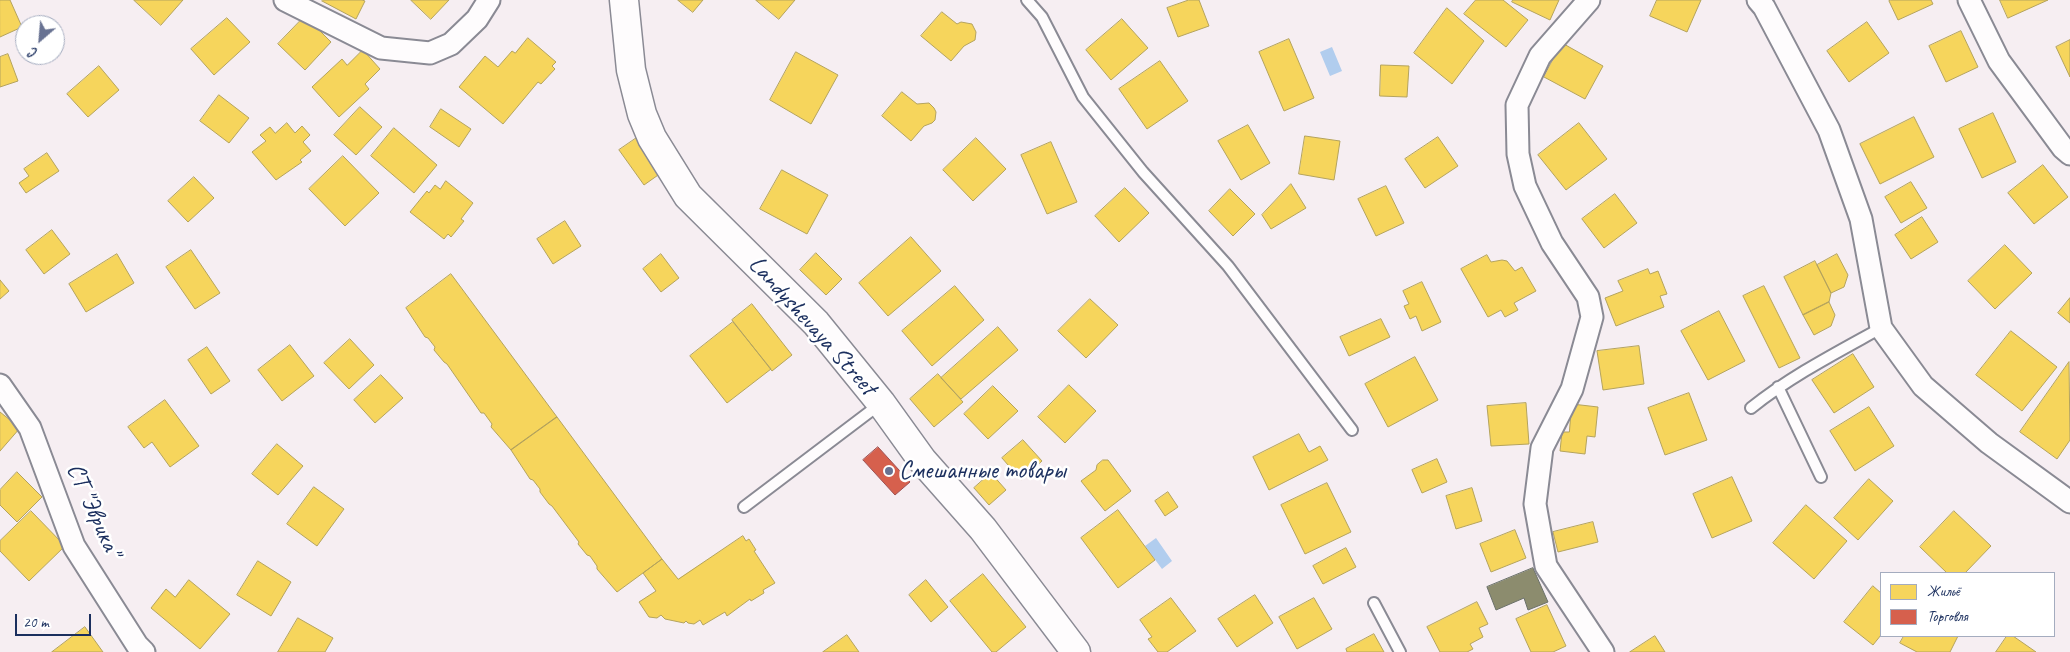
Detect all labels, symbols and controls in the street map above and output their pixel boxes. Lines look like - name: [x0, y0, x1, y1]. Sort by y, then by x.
- north arrow: [15, 15, 65, 65]
- text: С: [26, 44, 40, 62]
- street label: Landyshevaya Street: [742, 250, 882, 402]
- place label: Смешанные товары: [899, 456, 1066, 486]
- street label: СТ "Эврика": [59, 459, 127, 561]
- marker: Смешанные товары: [883, 465, 895, 477]
- legend: [1880, 572, 2055, 637]
- text: Жильё: [1927, 582, 1960, 601]
- scale bar: [18, 604, 94, 636]
- text: Торговля: [1927, 607, 1968, 626]
- text: 20 m: [23, 613, 49, 632]

